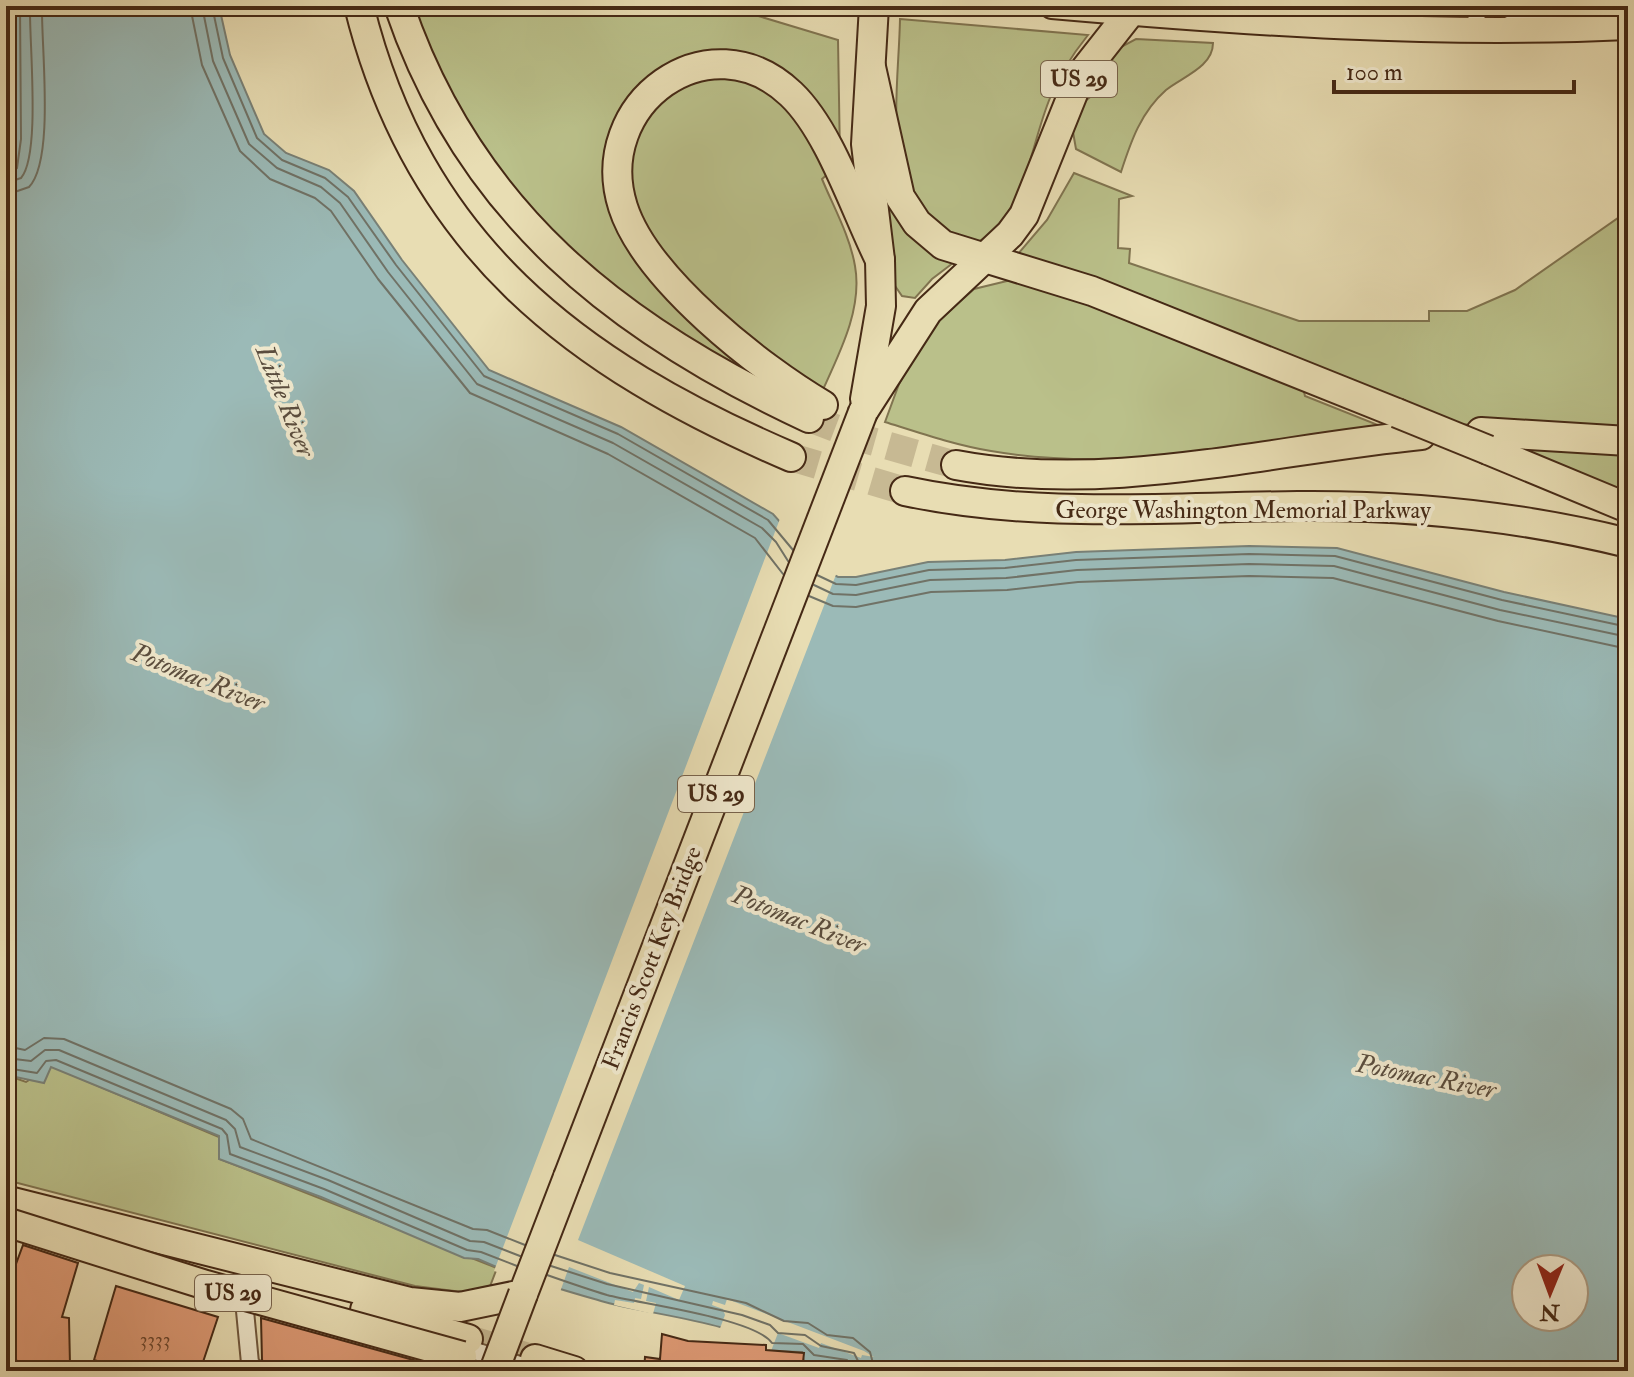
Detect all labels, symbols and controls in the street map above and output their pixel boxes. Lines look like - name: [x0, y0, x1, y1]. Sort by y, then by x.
- scale bar: [1334, 44, 1574, 94]
- text: 100 m: [1346, 57, 1403, 88]
- road number: US 29: [1041, 61, 1117, 97]
- water label: Little River: [248, 339, 322, 463]
- street label: George Washington Memorial Parkway: [1055, 495, 1431, 526]
- water label: Potomac River: [125, 636, 271, 720]
- road number: US 29: [678, 776, 754, 812]
- street label: Francis Scott Key Bridge: [595, 842, 709, 1074]
- water label: Potomac River: [726, 878, 872, 962]
- water label: Potomac River: [1353, 1048, 1500, 1106]
- north arrow: [1510, 1253, 1590, 1333]
- road number: US 29: [195, 1275, 271, 1311]
- text: N: [1539, 1298, 1561, 1326]
- house number: 3333: [140, 1327, 170, 1352]

